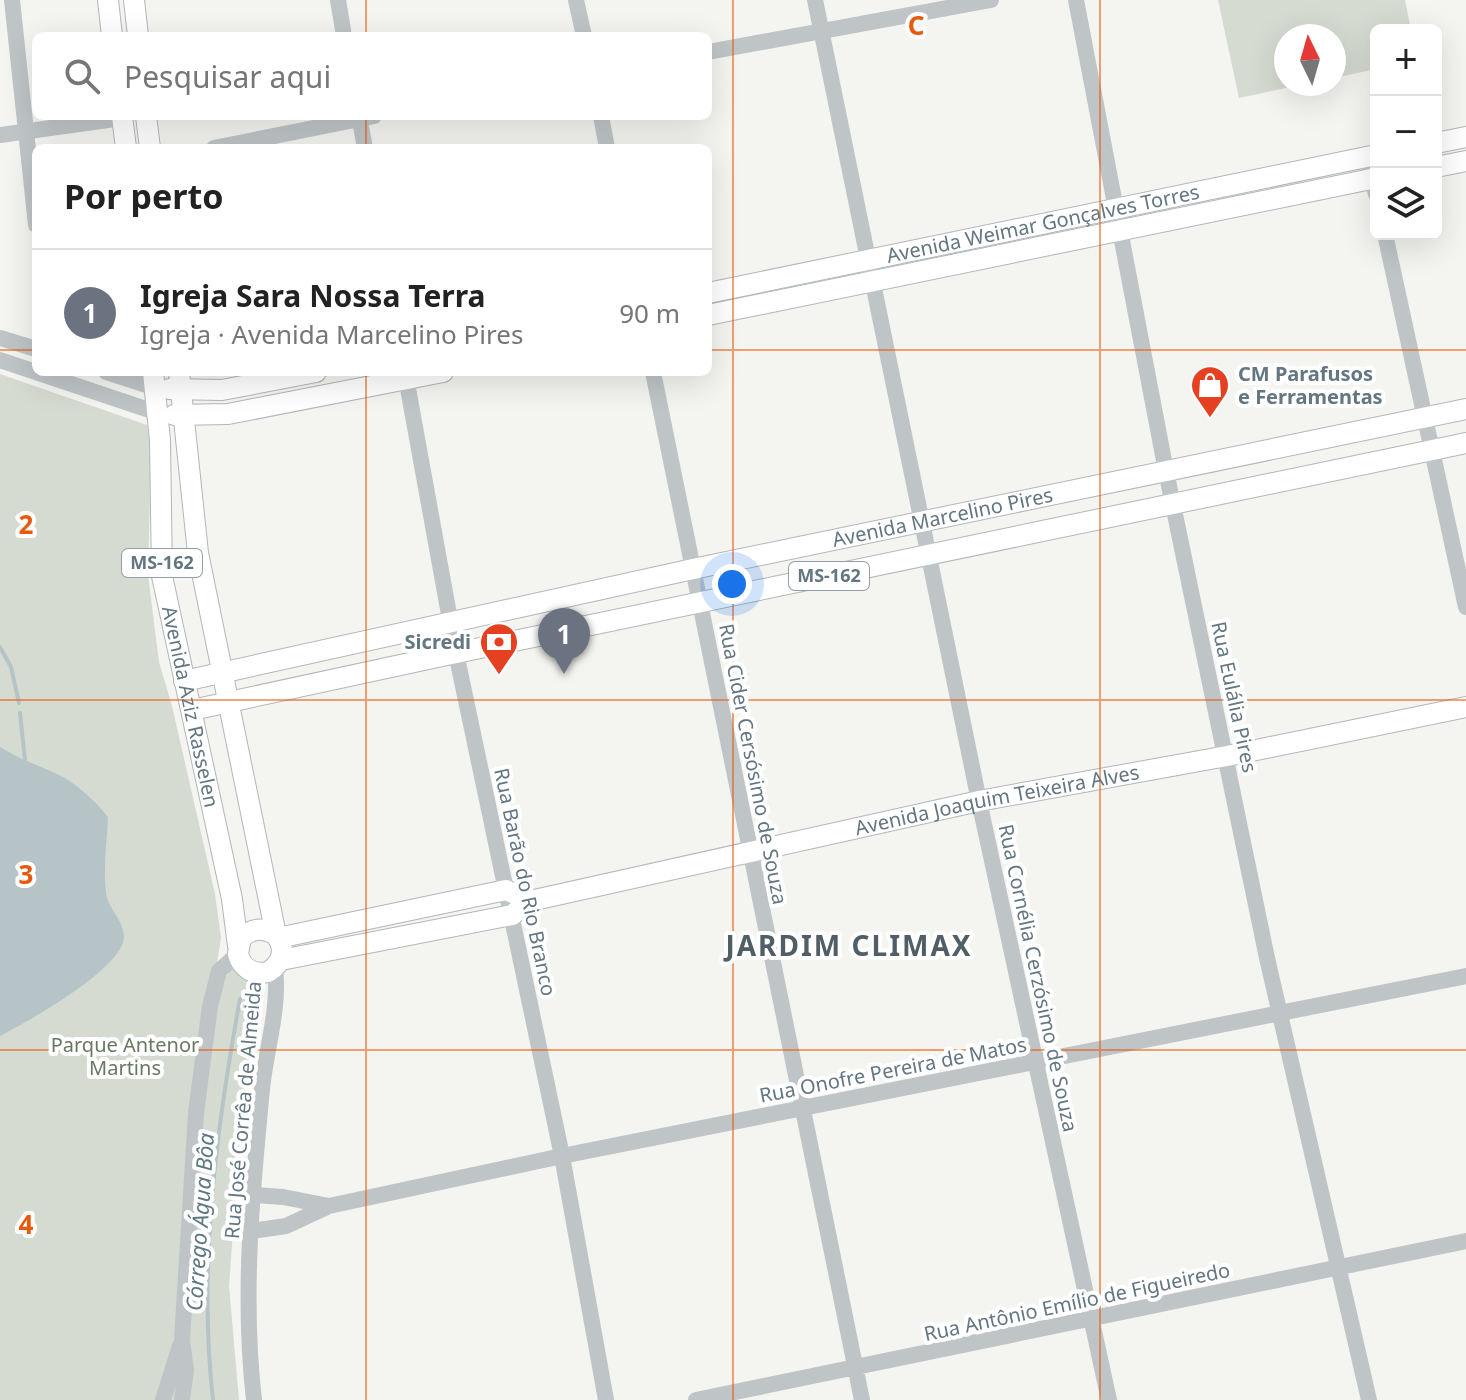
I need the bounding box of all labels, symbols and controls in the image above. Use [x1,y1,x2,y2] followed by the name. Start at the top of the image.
[908,7,924,43] text: C
[1274,24,1346,96] north arrow
[1370,24,1442,240] map controls
[1370,24,1442,96] button: +
[32,32,712,120] search box
[60,54,104,98] icon: search
[124,56,331,97] text: Pesquisar aqui
[1370,96,1442,168] button: −
[1370,168,1442,240] button: layers
[64,173,223,219] text: Por perto
[884,178,1202,269] street label: Avenida Weimar Gonçalves Torres
[140,275,485,316] text: Igreja Sara Nossa Terra
[83,295,97,331] text: 1
[619,295,680,331] text: 90 m
[140,316,523,352] text: Igreja · Avenida Marcelino Pires
[1238,360,1383,410] place label: CM Parafusos e Ferramentas
[1189,364,1231,419] shop icon: CM Parafusos e Ferramentas
[830,481,1055,553] street label: Avenida Marcelino Pires
[19,506,34,542] text: 2
[122,549,202,577] road number: MS-162
[789,562,869,590] road number: MS-162
[712,564,752,604] your location
[156,603,226,810] street label: Avenida Aziz Rasselen
[538,608,590,674] pin: 1
[1205,619,1264,775] street label: Rua Eulália Pires
[478,621,520,676] bank icon: Sicredi
[713,621,794,907] street label: Rua Cider Cersósimo de Souza
[405,628,471,655] place label: Sicredi
[852,758,1141,841] street label: Avenida Joaquim Teixeira Alves
[488,765,563,998] street label: Rua Barão do Rio Branco
[993,822,1084,1134] street label: Rua Cornélia Cerzósimo de Souza
[19,856,33,892] text: 3
[722,926,973,964] district label: JARDIM CLIMAX
[218,980,267,1240] street label: Rua José Corrêa de Almeida
[757,1030,1029,1109] street label: Rua Onofre Pereira de Matos
[51,1031,199,1081] park label: Parque Antenor Martins
[178,1131,220,1312] water label: Córrego Água Bôa
[19,1206,34,1242] text: 4
[921,1256,1232,1347] street label: Rua Antônio Emílio de Figueiredo

